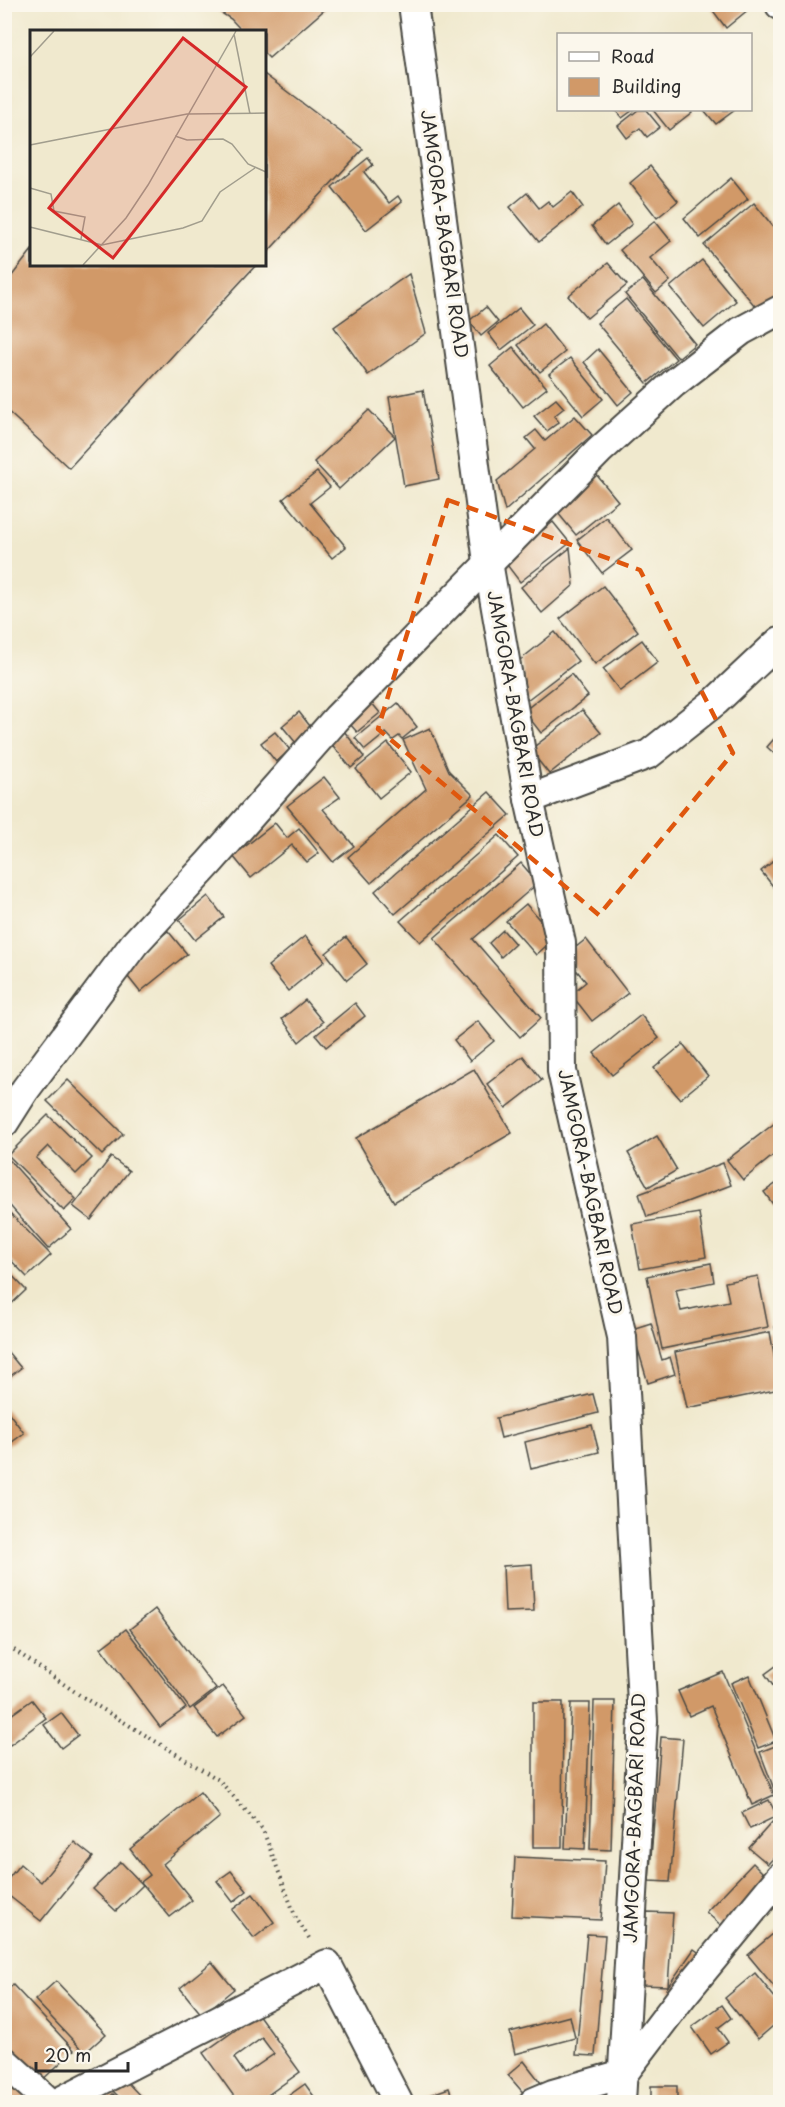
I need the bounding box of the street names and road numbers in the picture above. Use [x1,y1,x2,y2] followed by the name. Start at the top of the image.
[415,108,476,360] street label: JAMGORA-BAGBARI ROAD
[481,588,552,839] street label: JAMGORA-BAGBARI ROAD
[552,1066,631,1317] street label: JAMGORA-BAGBARI ROAD
[616,1692,651,1944] street label: JAMGORA-BAGBARI ROAD

